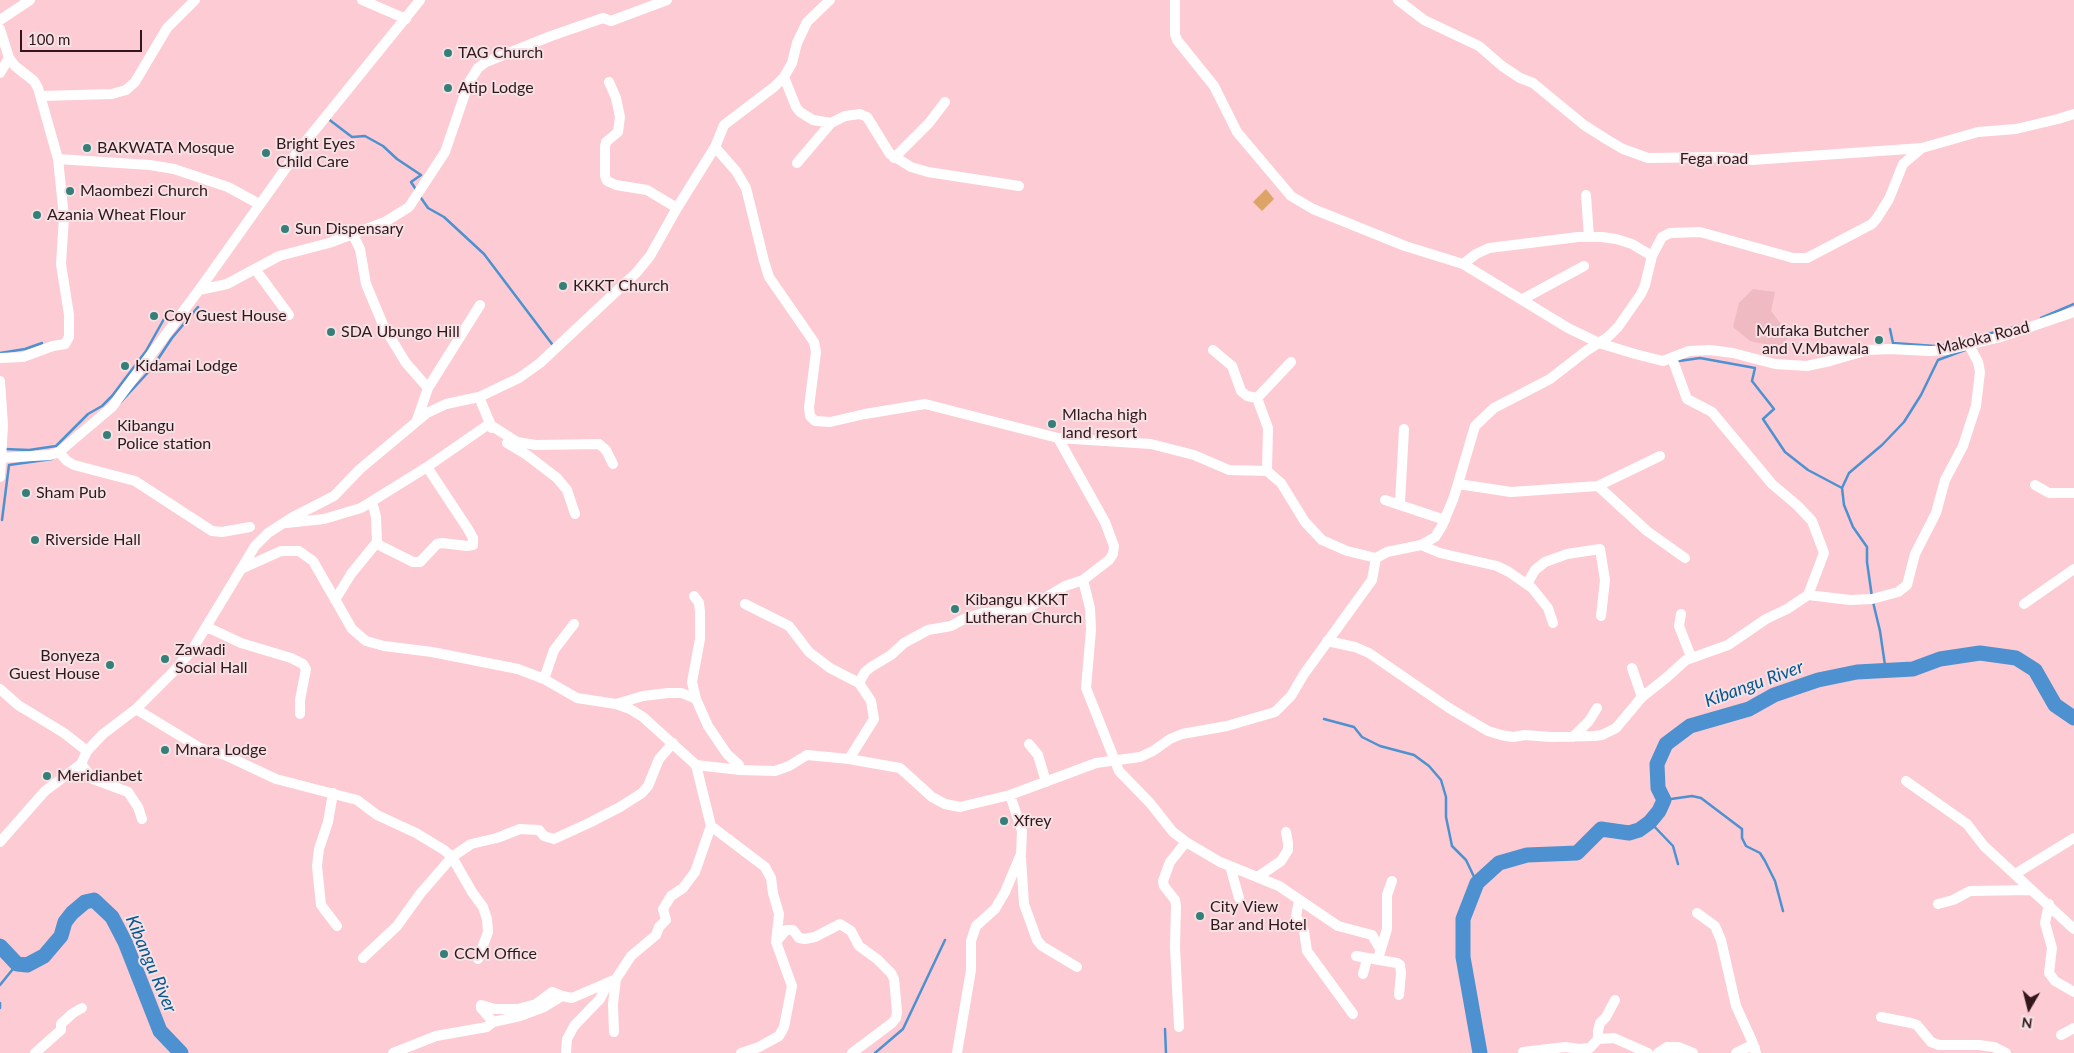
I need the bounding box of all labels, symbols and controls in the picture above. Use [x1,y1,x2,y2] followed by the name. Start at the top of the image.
[22,20,145,52] scale bar
[28,30,70,48] text: 100 m
[458,43,543,63] place label: TAG Church
[442,47,454,59] marker: TAG Church
[458,78,534,98] place label: Atip Lodge
[442,82,454,94] marker: Atip Lodge
[276,134,355,172] place label: Bright Eyes Child Care
[97,138,234,158] place label: BAKWATA Mosque
[81,142,93,154] marker: BAKWATA Mosque
[260,147,272,159] marker: Bright Eyes Child Care
[1680,149,1748,169] street label: Fega road
[80,181,208,201] place label: Maombezi Church
[64,185,76,197] marker: Maombezi Church
[47,205,186,225] place label: Azania Wheat Flour
[31,209,43,221] marker: Azania Wheat Flour
[295,219,404,239] place label: Sun Dispensary
[279,223,291,235] marker: Sun Dispensary
[573,276,669,296] place label: KKKT Church
[557,280,569,292] marker: KKKT Church
[164,306,287,326] place label: Coy Guest House
[148,310,160,322] marker: Coy Guest House
[1935,317,2031,359] street label: Makoka Road
[1756,321,1869,359] place label: Mufaka Butcher and V.Mbawala
[341,322,460,342] place label: SDA Ubungo Hill
[325,326,337,338] marker: SDA Ubungo Hill
[1873,334,1885,346] marker: Mufaka Butcher and V.Mbawala
[135,356,238,376] place label: Kidamai Lodge
[119,360,131,372] marker: Kidamai Lodge
[1062,405,1147,443] place label: Mlacha high land resort
[117,416,211,454] place label: Kibangu Police station
[1046,418,1058,430] marker: Mlacha high land resort
[101,429,113,441] marker: Kibangu Police station
[36,483,106,503] place label: Sham Pub
[20,487,32,499] marker: Sham Pub
[45,530,141,550] place label: Riverside Hall
[29,534,41,546] marker: Riverside Hall
[965,590,1082,628] place label: Kibangu KKKT Lutheran Church
[949,603,961,615] marker: Kibangu KKKT Lutheran Church
[175,640,247,678] place label: Zawadi Social Hall
[9,646,100,684] place label: Bonyeza Guest House
[159,653,171,665] marker: Zawadi Social Hall
[1702,656,1806,712] water label: Kibangu River
[104,659,116,671] marker: Bonyeza Guest House
[175,740,267,760] place label: Mnara Lodge
[159,744,171,756] marker: Mnara Lodge
[57,766,142,786] place label: Meridianbet
[41,770,53,782] marker: Meridianbet
[1014,811,1051,831] place label: Xfrey
[998,815,1010,827] marker: Xfrey
[1210,897,1307,935] place label: City View Bar and Hotel
[1194,910,1206,922] marker: City View Bar and Hotel
[121,912,181,1016] water label: Kibangu River
[454,944,537,964] place label: CCM Office
[438,948,450,960] marker: CCM Office
[2004,983,2054,1033] north arrow
[2020,1014,2033,1033] text: N

